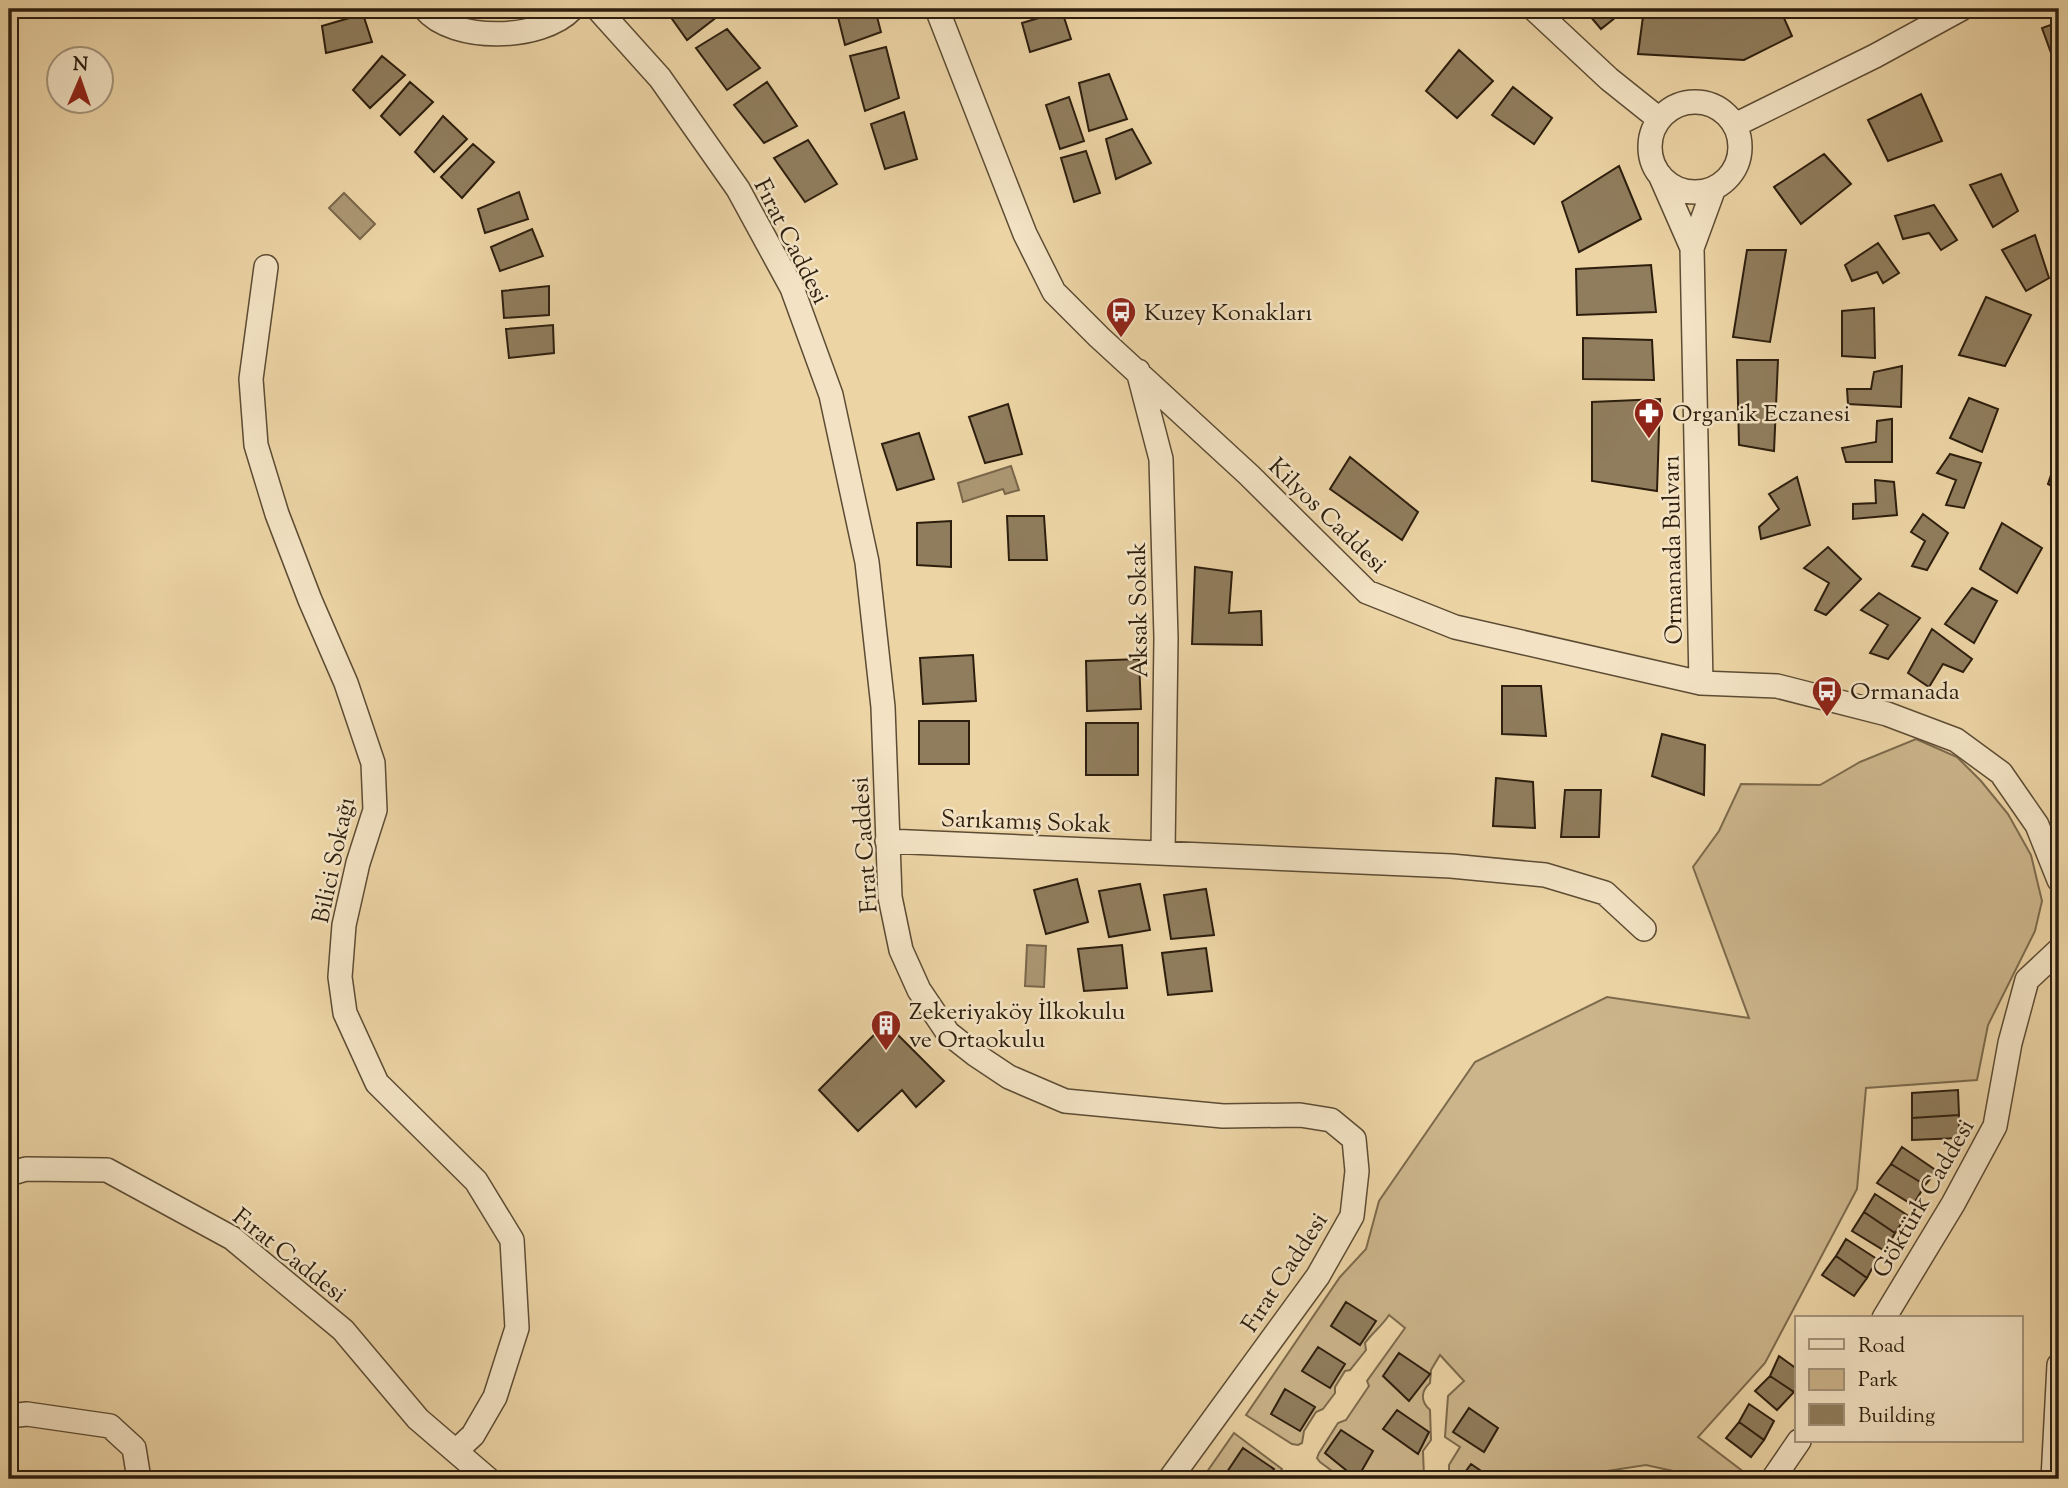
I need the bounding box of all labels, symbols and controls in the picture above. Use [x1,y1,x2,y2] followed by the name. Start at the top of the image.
[46,46,116,116] north arrow
[72,52,89,79] text: N
[744,173,836,311] street label: Fırat Caddesi
[1104,295,1138,339] bus stop icon: Kuzey Konakları
[1144,297,1313,331] place label: Kuzey Konakları
[1632,396,1666,440] pharmacy icon: Organik Eczanesi
[1672,398,1850,432] place label: Organik Eczanesi
[1260,451,1394,582] street label: Kilyos Caddesi
[1655,455,1693,645] street label: Ormanada Bulvarı
[1122,542,1158,678] street label: Aksak Sokak
[1810,674,1844,718] bus stop icon: Ormanada
[1850,676,1960,710] place label: Ormanada
[844,775,888,914] street label: Fırat Caddesi
[305,794,365,926] street label: Bilici Sokağı
[940,803,1112,843] street label: Sarıkamış Sokak
[909,996,1126,1058] place label: Zekeriyaköy İlkokulu ve Ortaokulu
[869,1008,903,1052] building icon: Zekeriyaköy İlkokulu ve Ortaokulu
[1865,1113,1984,1285] street label: Göktürk Caddesi
[224,1201,353,1312] street label: Fırat Caddesi
[1234,1206,1337,1340] street label: Fırat Caddesi
[1795,1316,2022,1442] legend
[1858,1332,1905,1362] text: Road
[1858,1366,1899,1396] text: Park
[1858,1402,1935,1432] text: Building

